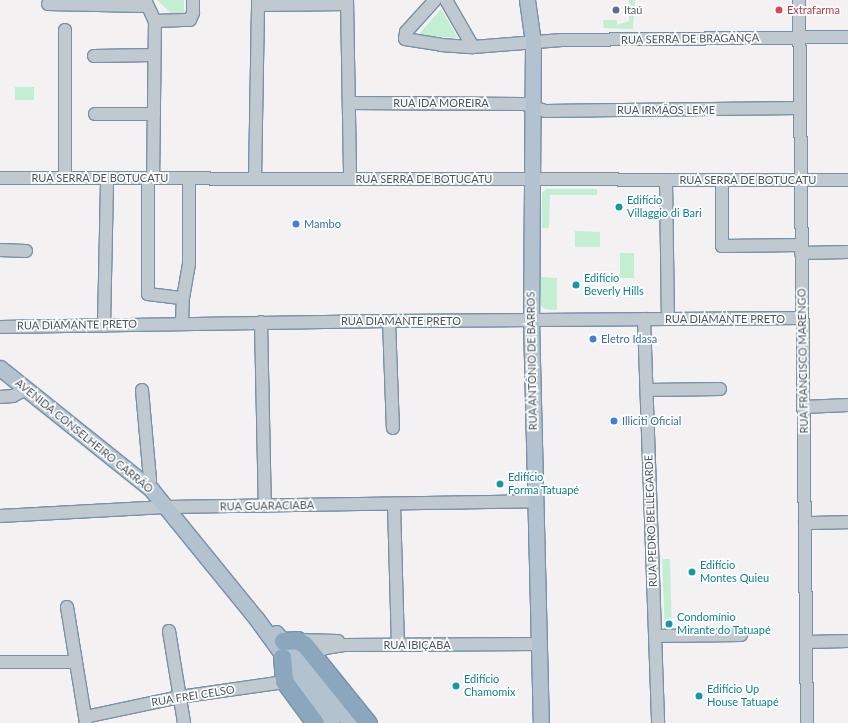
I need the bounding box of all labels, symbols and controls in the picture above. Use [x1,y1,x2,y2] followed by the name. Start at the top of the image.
[624,3,642,17] place label: Itaú
[787,3,840,17] place label: Extrafarma
[611,5,621,15] marker: Itaú
[774,5,784,15] marker: Extrafarma
[621,31,759,47] street label: RUA SERRA DE BRAGANÇA
[393,96,489,110] street label: RUA IDA MOREIRA
[617,103,715,117] street label: RUA IRMÃOS LEME
[31,171,169,185] street label: RUA SERRA DE BOTUCATU
[355,172,493,186] street label: RUA SERRA DE BOTUCATU
[679,173,817,187] street label: RUA SERRA DE BOTUCATU
[627,194,702,220] place label: Edifício Villaggio di Bari
[614,202,624,212] marker: Edifício Villaggio di Bari
[304,217,341,231] place label: Mambo
[291,219,301,229] marker: Mambo
[584,272,644,298] place label: Edifício Beverly Hills
[571,280,581,290] marker: Edifício Beverly Hills
[795,288,811,434] street label: RUA FRANCISCO MARENGO
[524,291,540,431] street label: RUA ANTÔNIO DE BARROS
[665,312,785,326] street label: RUA DIAMANTE PRETO
[341,314,461,328] street label: RUA DIAMANTE PRETO
[17,317,137,333] street label: RUA DIAMANTE PRETO
[601,332,657,346] place label: Eletro Idasa
[588,334,598,344] marker: Eletro Idasa
[12,376,156,496] street label: AVENIDA CONSELHEIRO CARRÃO
[622,414,681,428] place label: Illiciti Oficial
[609,416,619,426] marker: Illiciti Oficial
[642,454,660,588] street label: RUA PEDRO BELLEGARDE
[508,471,579,497] place label: Edifício Forma Tatuapé
[495,479,505,489] marker: Edifício Forma Tatuapé
[219,499,315,513] street label: RUA GUARACIABA
[700,559,769,585] place label: Edifício Montes Quieu
[687,567,697,577] marker: Edifício Montes Quieu
[677,611,771,637] place label: Condomínio Mirante do Tatuapé
[664,619,674,629] marker: Condomínio Mirante do Tatuapé
[383,638,451,652] street label: RUA IBIÇABA
[464,673,515,699] place label: Edifício Chamomix
[451,681,461,691] marker: Edifício Chamomix
[150,683,236,709] street label: RUA FREI CELSO
[707,683,779,709] place label: Edifício Up House Tatuapé
[694,691,704,701] marker: Edifício Up House Tatuapé

